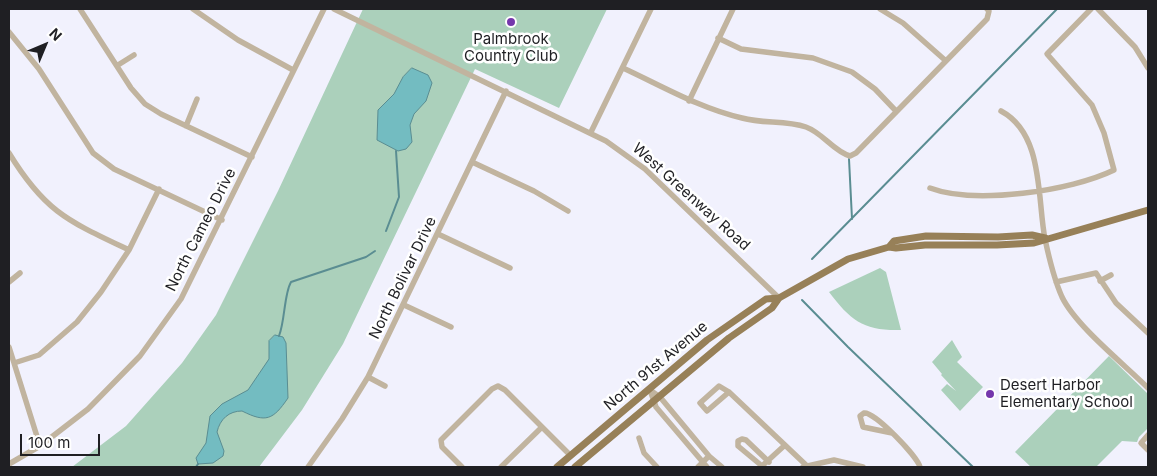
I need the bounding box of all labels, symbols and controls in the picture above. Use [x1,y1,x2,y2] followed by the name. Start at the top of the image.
[505,16,517,28] marker: Palmbrook Country Club
[20,20,70,70] north arrow
[46,24,66,44] text: N
[464,30,558,65] place label: Palmbrook Country Club
[628,139,754,255] street label: West Greenway Road
[162,165,240,295] street label: North Cameo Drive
[366,214,440,342] street label: North Bolivar Drive
[601,318,711,414] street label: North 91st Avenue
[1000,376,1133,411] place label: Desert Harbor Elementary School
[984,388,996,400] marker: Desert Harbor Elementary School
[22,424,102,456] scale bar
[28,433,70,452] text: 100 m

